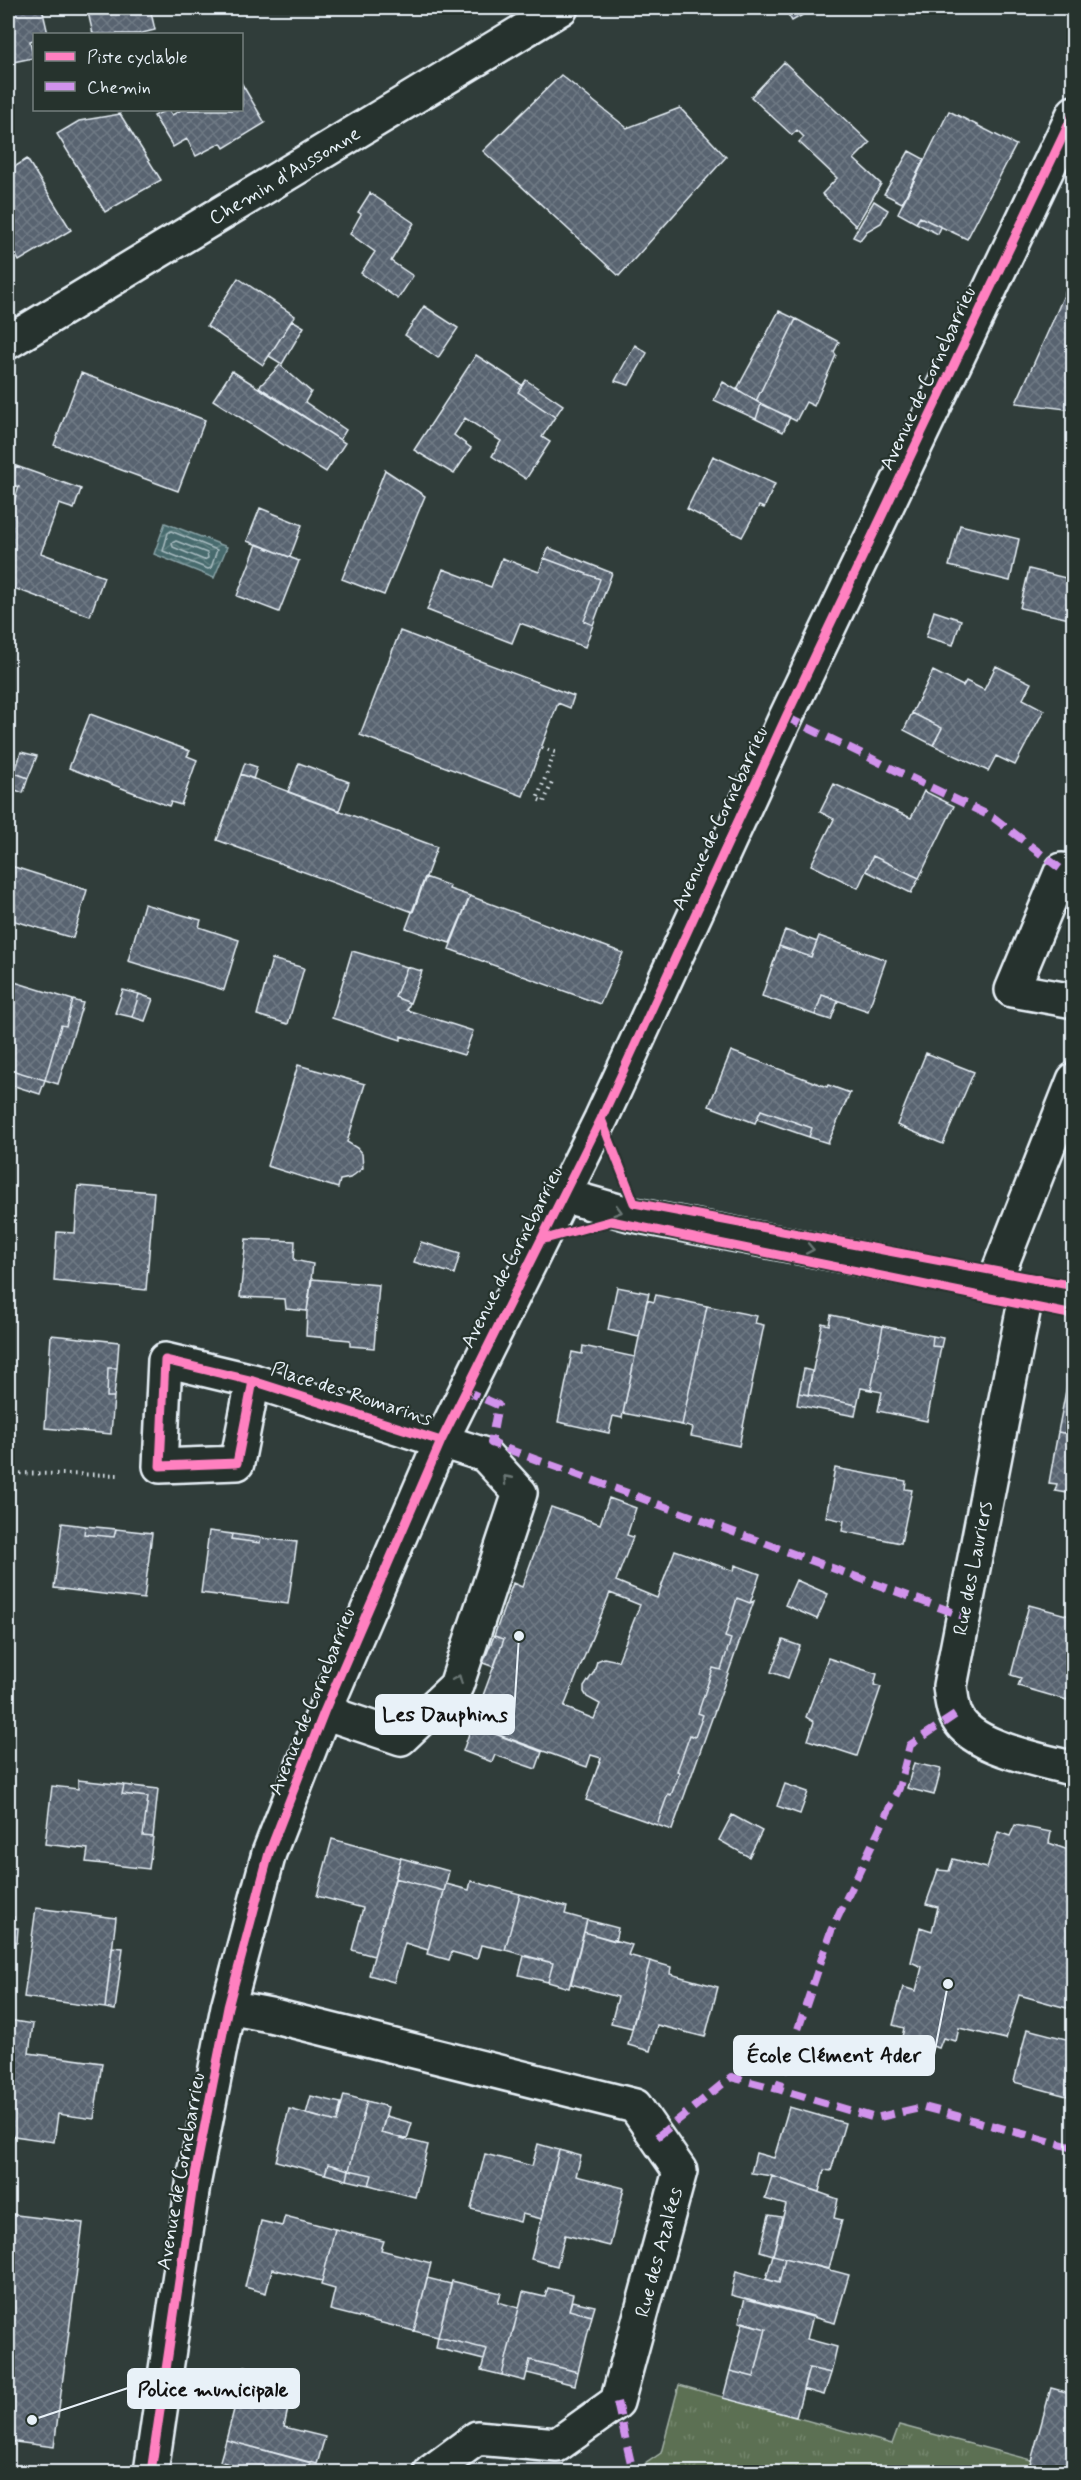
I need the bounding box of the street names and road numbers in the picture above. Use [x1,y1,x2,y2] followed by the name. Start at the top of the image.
[204,120,366,232] street label: Chemin d'Aussonne
[874,282,983,475] street label: Avenue de Cornebarrieu
[666,722,775,915] street label: Avenue de Cornebarrieu
[455,1162,570,1353] street label: Avenue de Cornebarrieu
[268,1356,436,1433] street label: Place des Romarins
[947,1499,1000,1638] street label: Rue des Lauriers
[262,1604,362,1799] street label: Avenue de Cornebarrieu
[151,2070,212,2272] street label: Avenue de Cornebarrieu
[629,2184,690,2320] street label: Rue des Azalées

